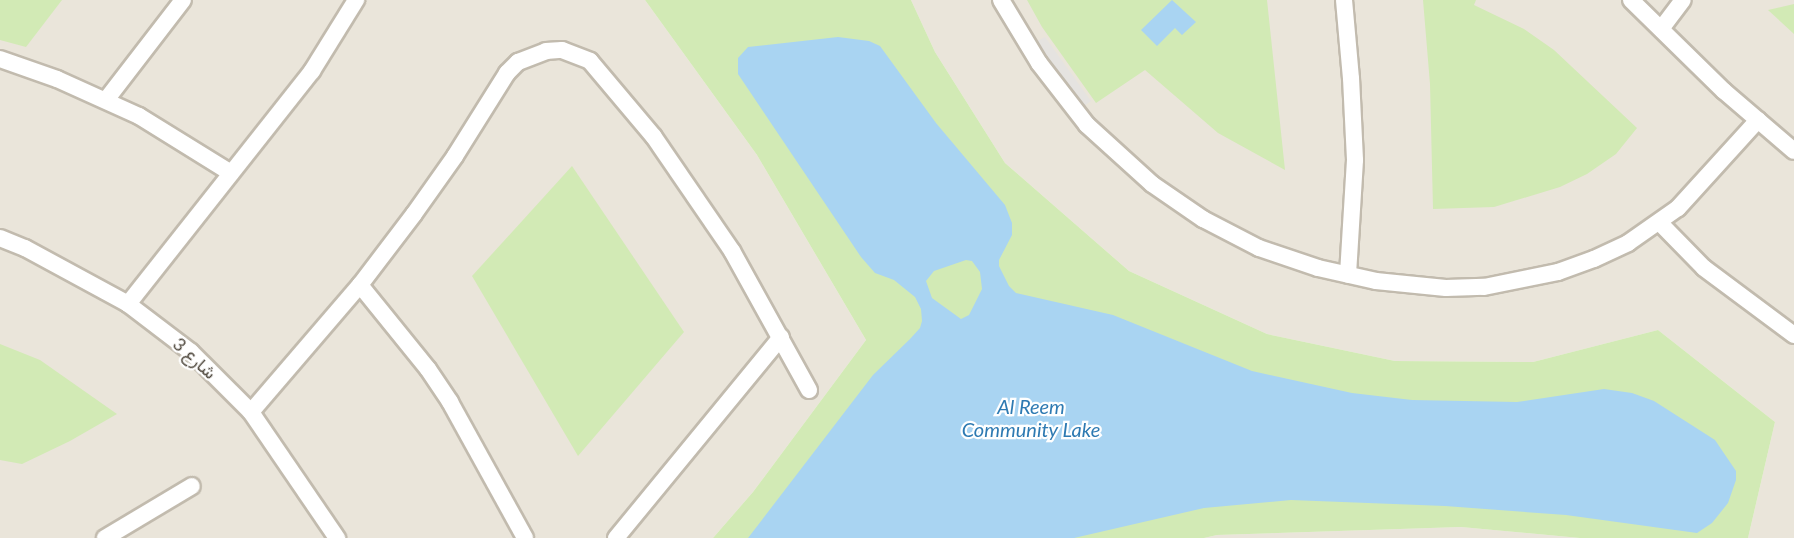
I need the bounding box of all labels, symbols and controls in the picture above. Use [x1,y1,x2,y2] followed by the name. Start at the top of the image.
[169,333,221,383] street label: شارع 3
[961,395,1101,442] water label: Al Reem Community Lake

